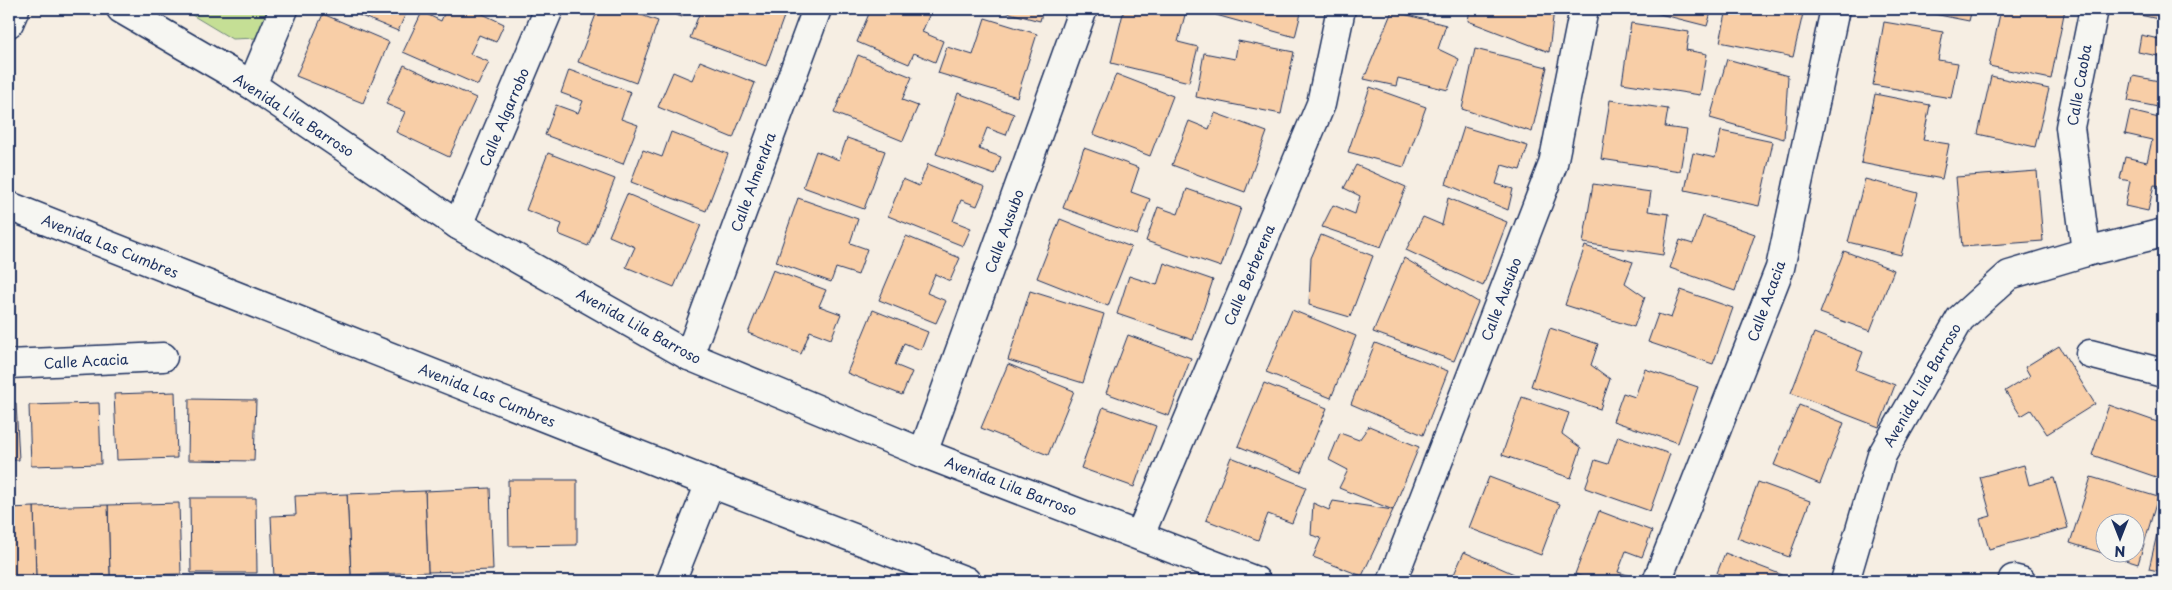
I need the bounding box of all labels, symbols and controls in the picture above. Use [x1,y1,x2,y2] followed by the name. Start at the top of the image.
[2062,42,2097,127] street label: Calle Caoba
[474,64,534,170] street label: Calle Algarrobo
[230,68,358,162] street label: Avenida Lila Barroso
[725,129,781,235] street label: Calle Almendra
[979,186,1029,276] street label: Calle Ausubo
[39,209,181,283] street label: Avenida Las Cumbres
[1218,221,1280,329] street label: Calle Berberena
[1475,254,1527,344] street label: Calle Ausubo
[1742,257,1791,344] street label: Calle Acacia
[573,283,705,369] street label: Avenida Lila Barroso
[1878,319,1966,451] street label: Avenida Lila Barroso
[43,348,129,374] street label: Calle Acacia
[416,358,558,432] street label: Avenida Las Cumbres
[942,451,1080,521] street label: Avenida Lila Barroso
[2094,512,2144,562] north arrow
[2114,541,2126,562] text: N

